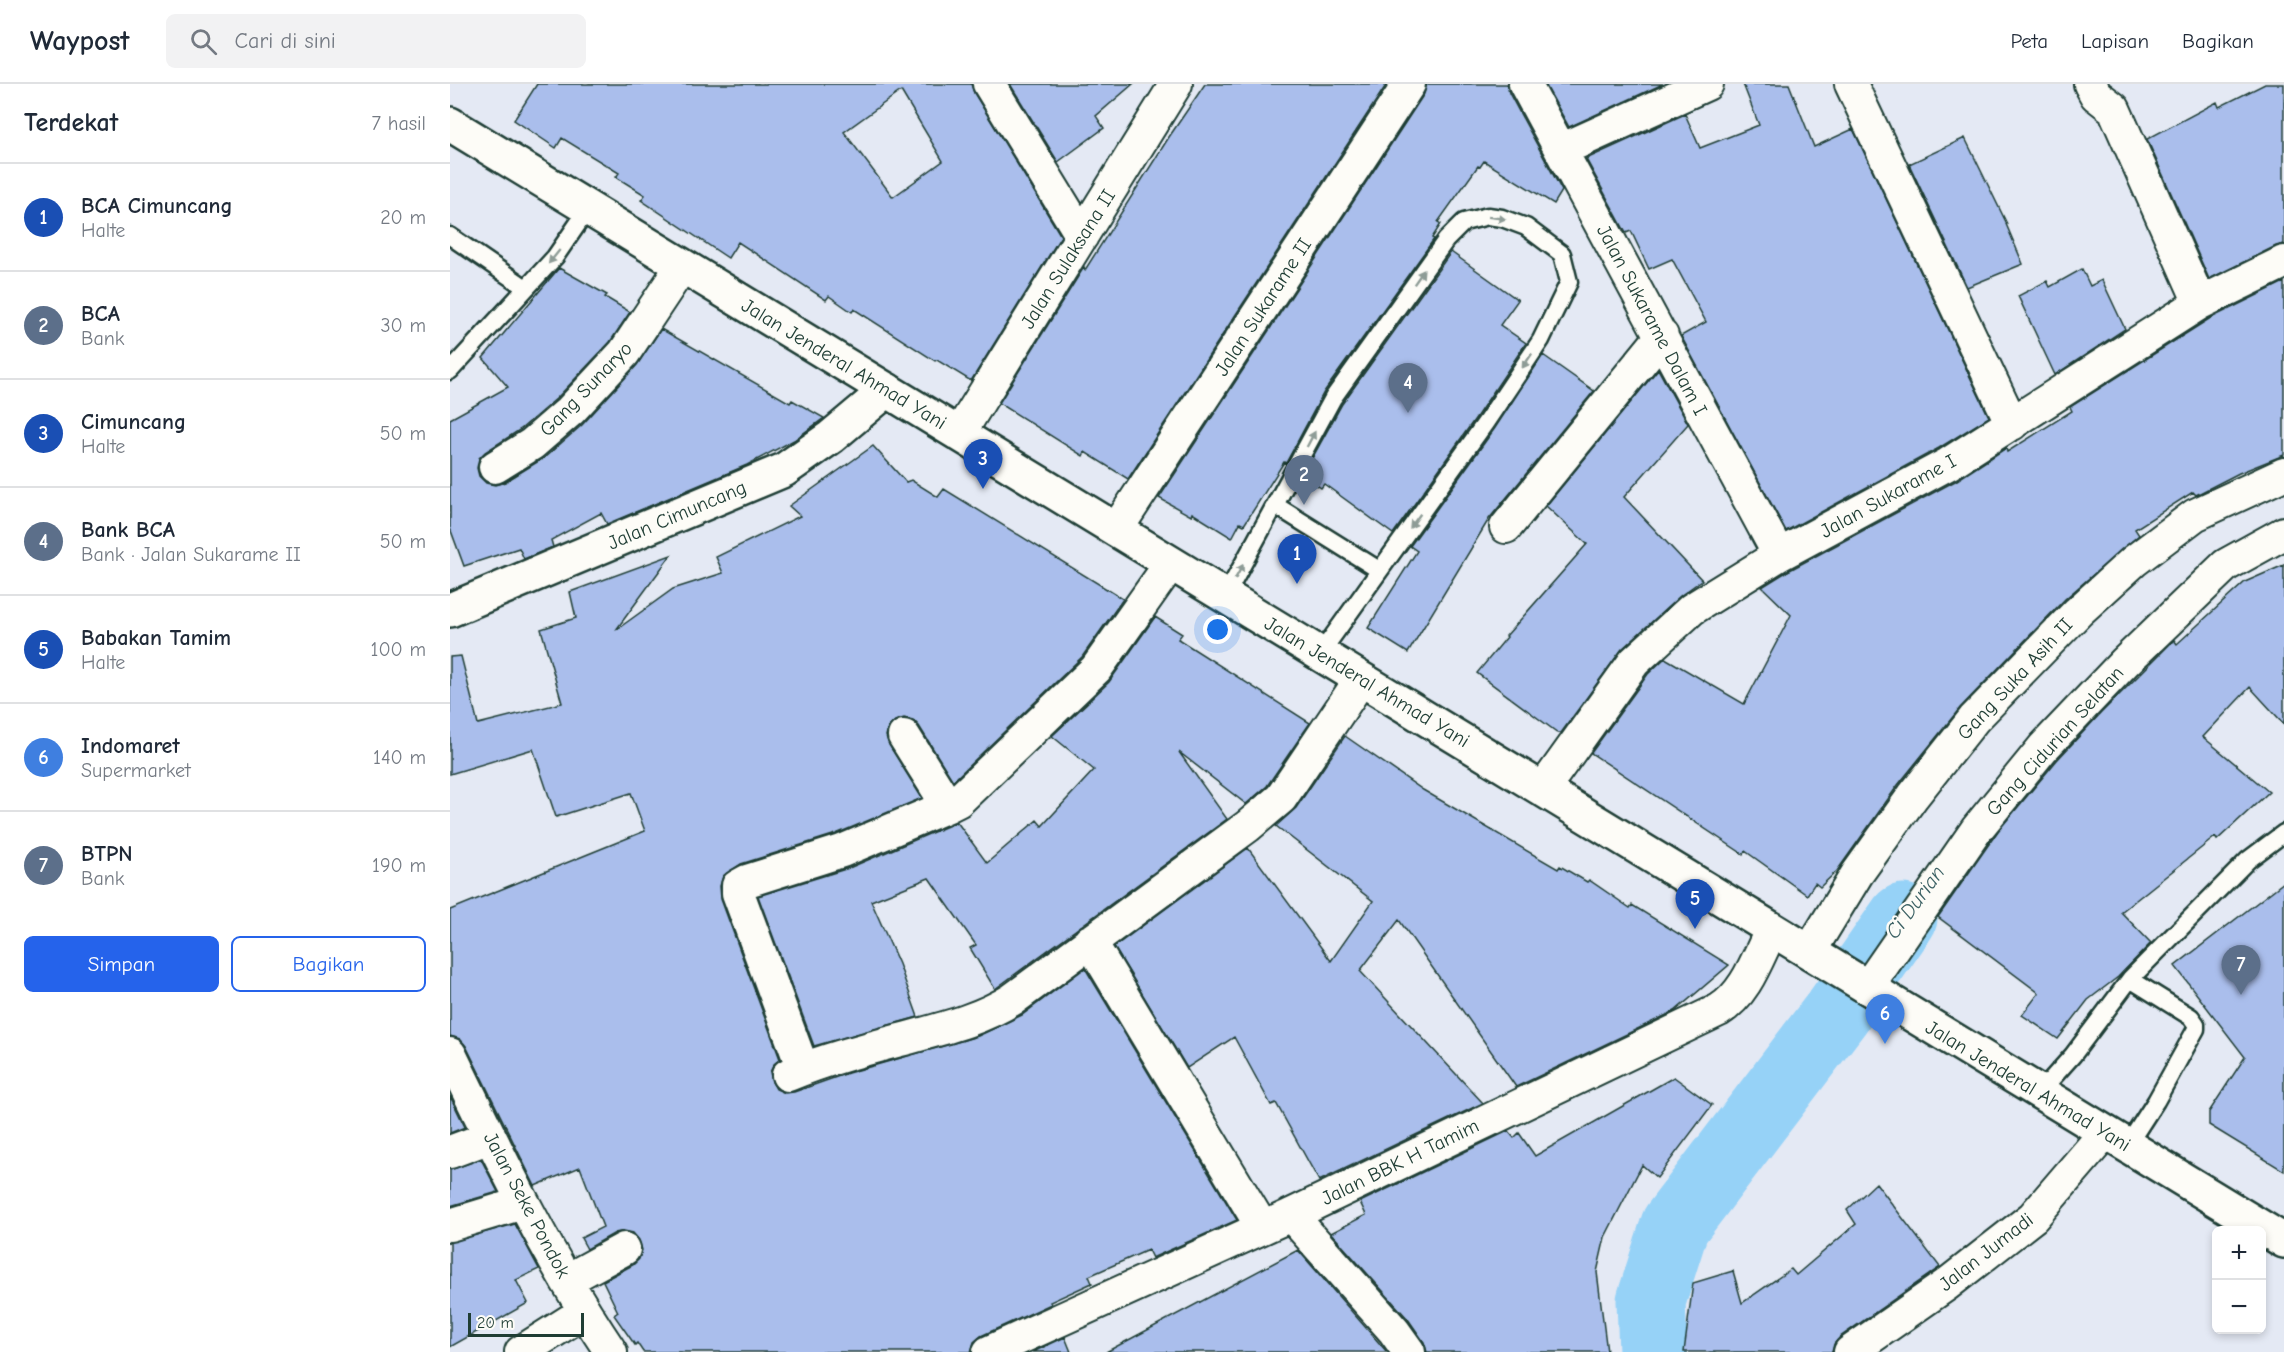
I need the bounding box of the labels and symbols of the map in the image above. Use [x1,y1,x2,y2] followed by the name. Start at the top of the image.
[1016,185,1120,333] street label: Jalan Sulaksana II
[1487,213,1506,223] one-way arrow
[1592,221,1712,419] street label: Jalan Sukarame Dalam I
[1210,234,1316,380] street label: Jalan Sukarame II
[547,249,560,265] one-way arrow
[1413,270,1425,286] one-way arrow
[737,294,951,434] street label: Jalan Jenderal Ahmad Yani
[535,337,637,441] street label: Gang Sunaryo
[1521,353,1532,370] one-way arrow
[1388,364,1428,413] pin: 4
[1306,430,1316,447] one-way arrow
[964,440,1002,489] pin: 3
[1816,449,1960,543] street label: Jalan Sukarame I
[1284,456,1324,505] pin: 2
[604,475,750,555] street label: Jalan Cimuncang
[1409,514,1421,529] one-way arrow
[1278,534,1316,584] pin: 1
[1234,563,1244,580] one-way arrow
[1260,612,1474,752] street label: Jalan Jenderal Ahmad Yani
[1953,613,2077,745] street label: Gang Suka Asih II
[1203,615,1232,644] your location
[1982,661,2128,821] street label: Gang Cidurian Selatan
[1880,861,1950,943] water label: Ci Durian
[1676,880,1714,929] pin: 5
[2222,946,2260,995] pin: 7
[1866,994,1904,1044] pin: 6
[1921,1016,2135,1156] street label: Jalan Jenderal Ahmad Yani
[1318,1114,1482,1210] street label: Jalan BBK H Tamim
[479,1128,575,1282] street label: Jalan Seke Pondok
[1934,1208,2038,1296] street label: Jalan Jumadi
[468,1310,584,1338] scale bar

